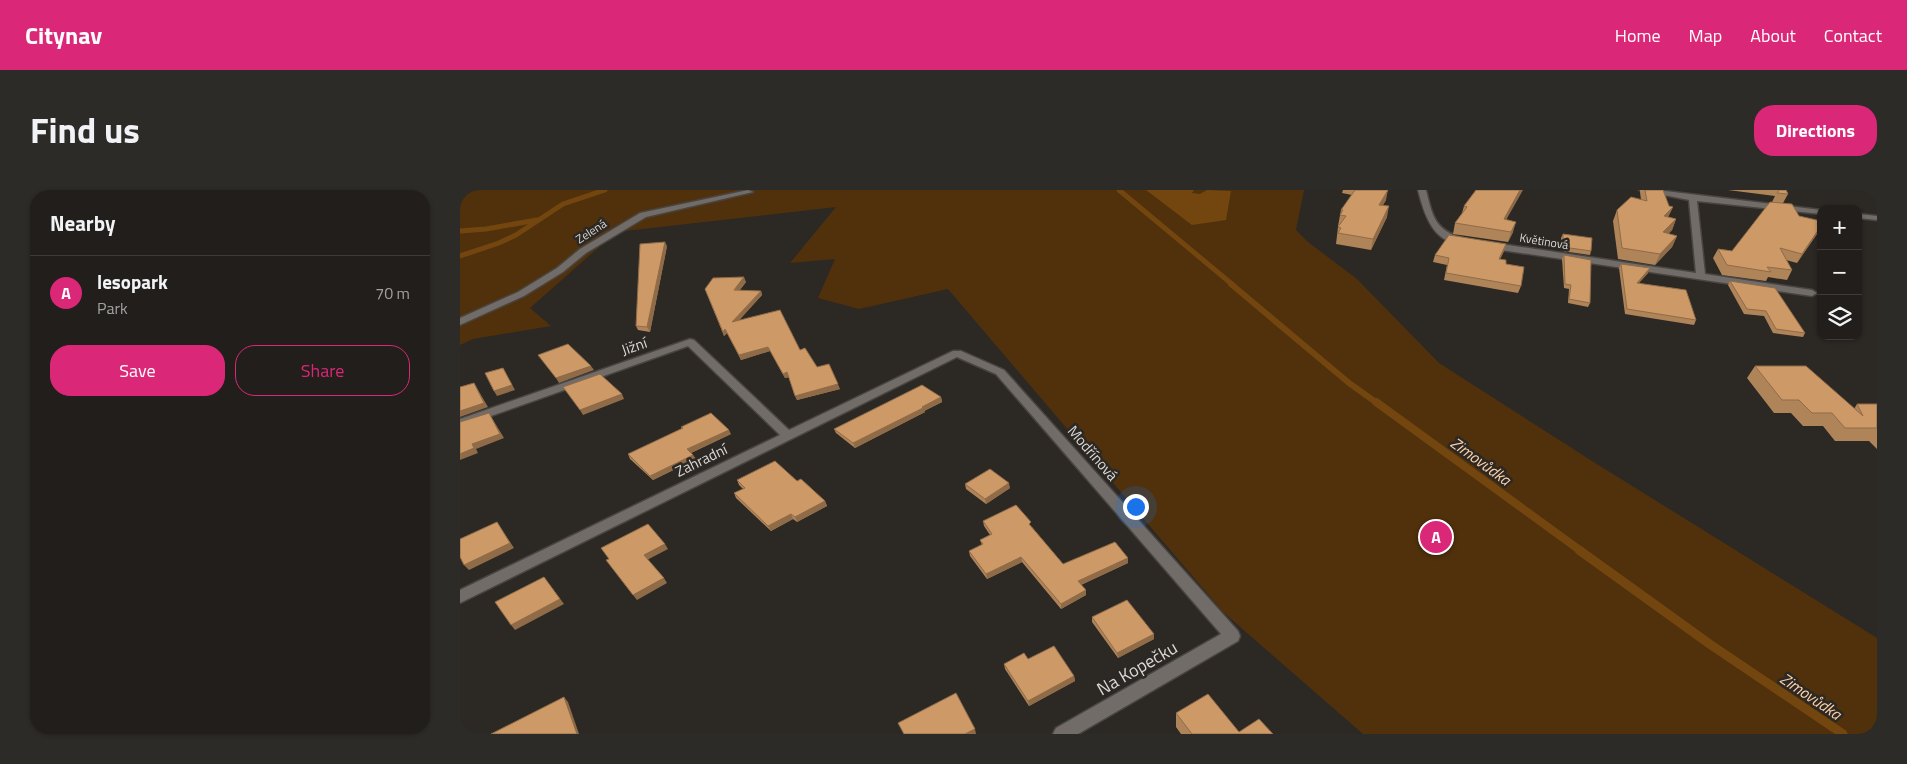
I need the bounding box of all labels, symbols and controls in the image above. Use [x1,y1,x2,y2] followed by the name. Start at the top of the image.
[25,17,102,53] text: Citynav
[1615,22,1661,49] text: Home
[1689,22,1722,49] text: Map
[1750,22,1796,49] text: About
[1824,22,1882,49] text: Contact
[30,103,140,157] text: Find us
[1754,105,1877,156] button: Directions
[1817,205,1862,340] map controls
[1817,205,1862,250] button: +
[50,207,115,239] text: Nearby
[572,214,610,248] street label: Zelená
[1518,228,1570,254] street label: Květinová
[1817,250,1862,295] button: −
[97,267,168,296] text: lesopark
[61,281,71,305] text: A
[375,281,410,305] text: 70 m
[1817,295,1862,340] button: layers
[97,296,128,320] text: Park
[618,330,652,361] street label: Jižní
[50,345,225,396] button: Save
[235,345,410,396] button: Share
[1062,420,1124,486] street label: Modřínová
[1446,431,1517,492] water label: Zimovůdka
[671,437,733,483] street label: Zahradní
[1123,494,1149,520] your location
[1420,518,1452,556] pin: A
[1092,634,1182,702] street label: Na Kopečku
[1775,667,1847,726] water label: Zimovůdka

